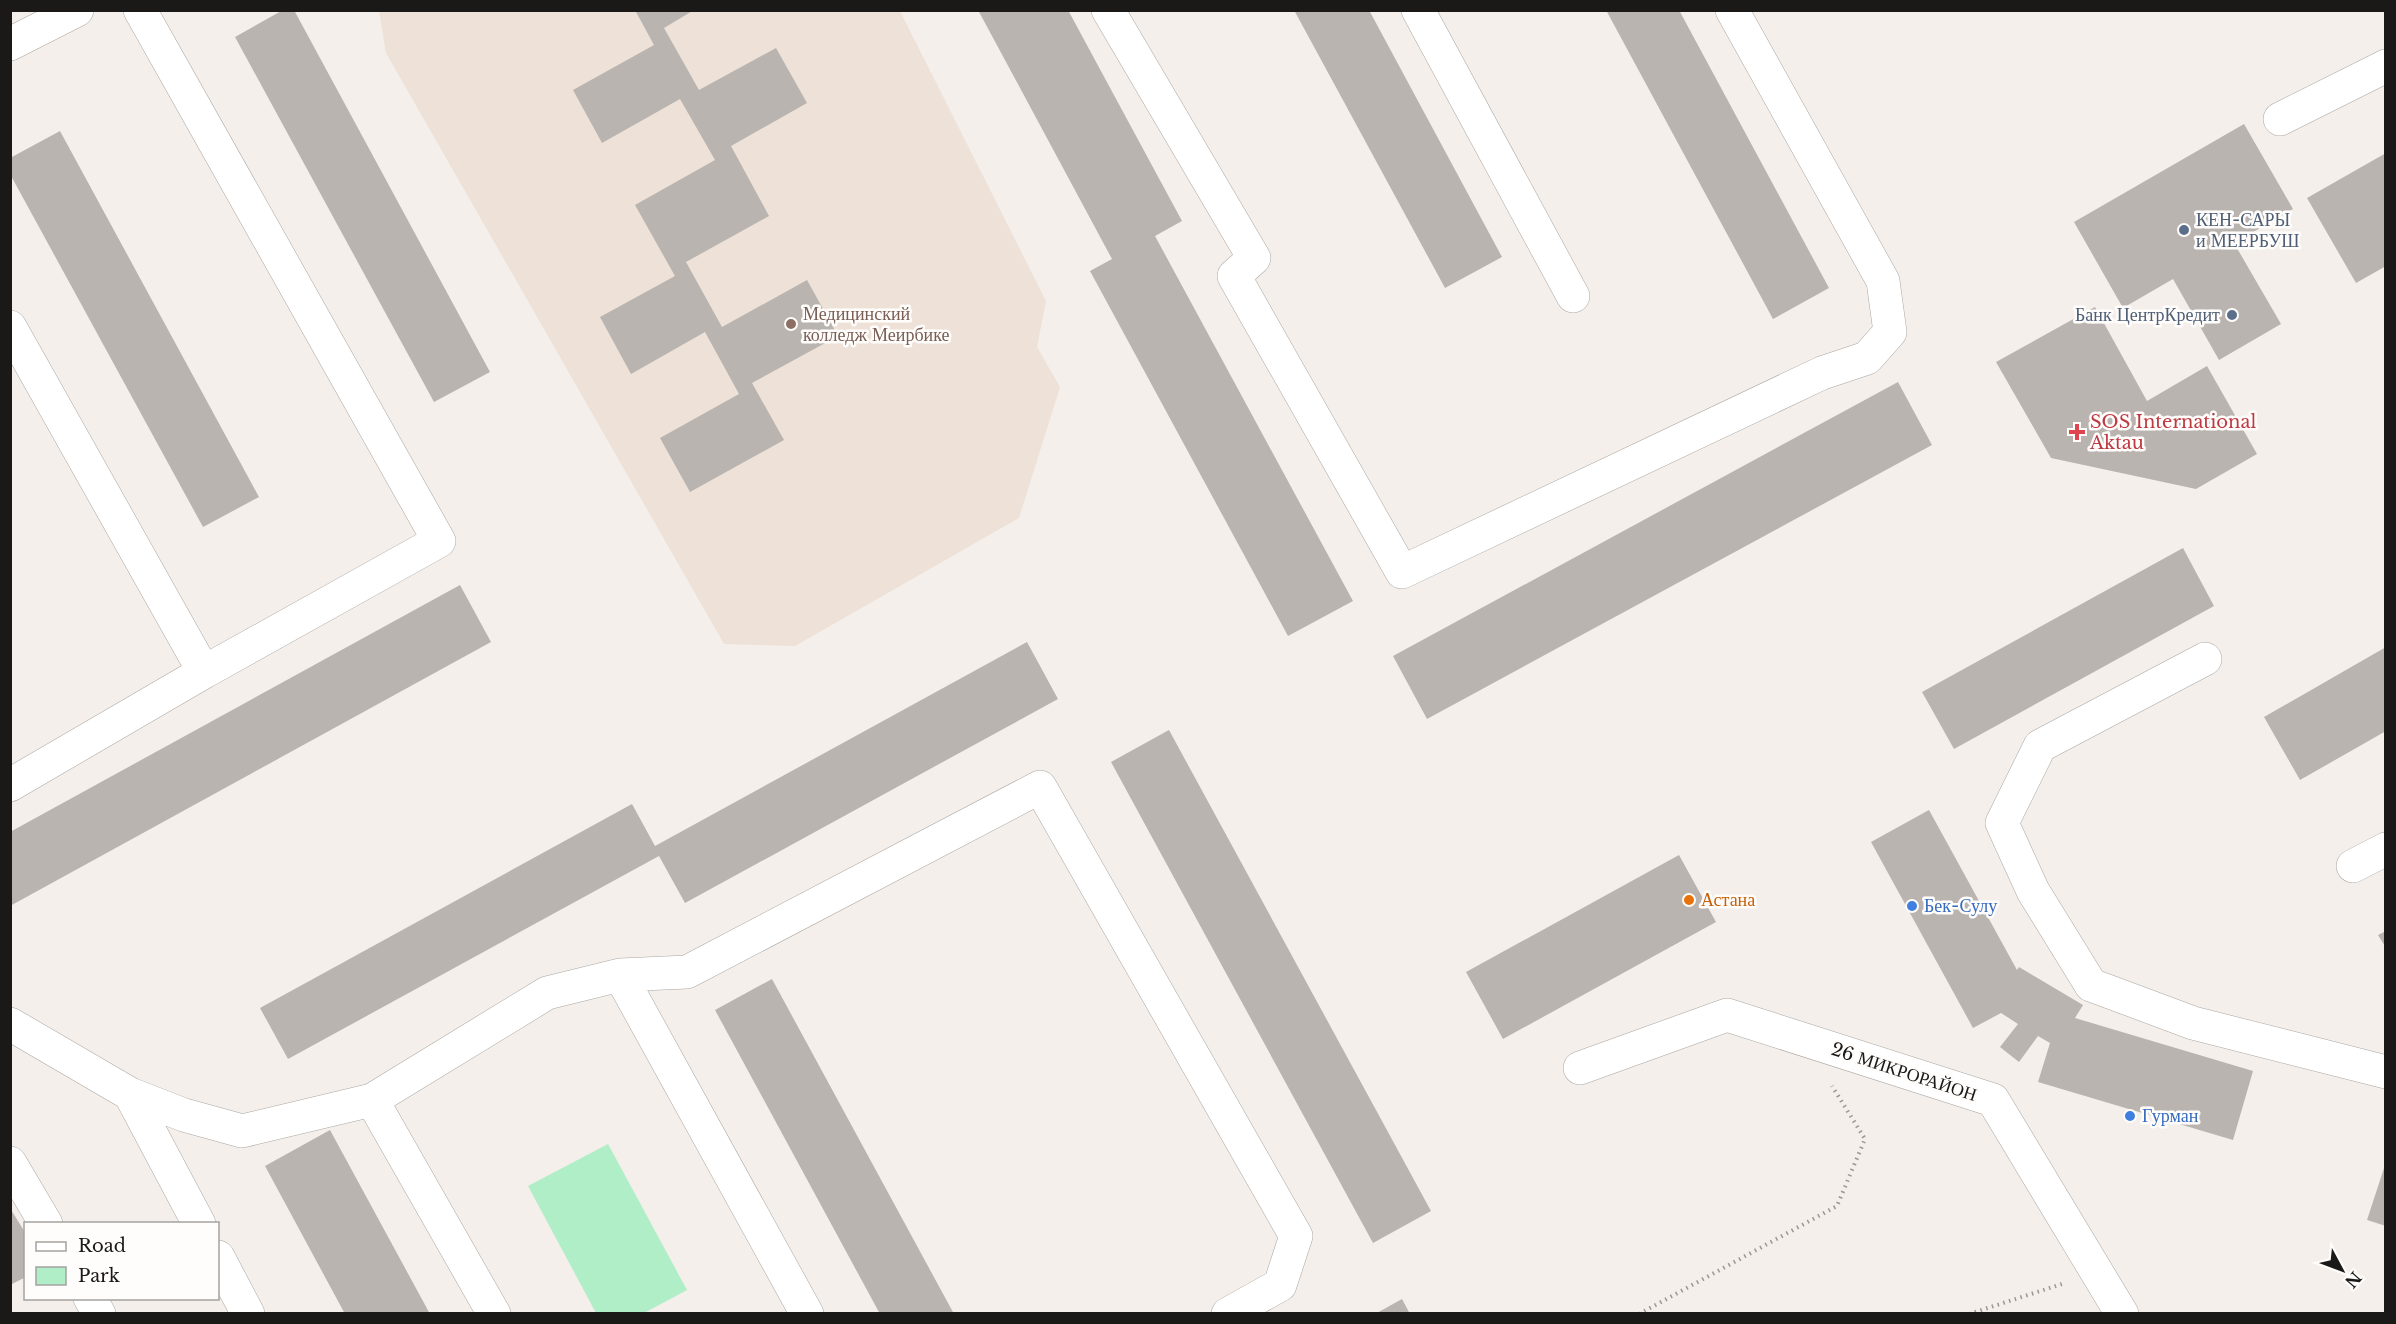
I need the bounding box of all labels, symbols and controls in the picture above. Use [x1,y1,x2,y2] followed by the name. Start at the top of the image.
[2196,209,2299,252] place label: КЕН-САРЫ и МЕЕРБУШ
[2177,223,2191,237] marker: КЕН-САРЫ и МЕЕРБУШ
[803,303,950,346] place label: Медицинский колледж Меирбике
[2075,304,2220,326] place label: Банк ЦентрКредит
[2225,308,2239,322] marker: Банк ЦентрКредит
[784,317,798,331] marker: Медицинский колледж Меирбике
[2089,411,2256,454] place label: SOS International Aktau
[2068,423,2086,441] marker: SOS International Aktau
[1701,889,1755,911] place label: Астана
[1682,893,1696,907] marker: Астана
[1924,895,1997,917] place label: Бек-Сулу
[1905,899,1919,913] marker: Бек-Сулу
[1828,1038,1980,1106] street label: 26 МИКРОРАЙОН
[2142,1105,2199,1127] place label: Гурман
[2123,1109,2137,1123] marker: Гурман
[24,1222,219,1300] legend
[78,1235,126,1257] text: Road
[2312,1240,2372,1300] north arrow
[78,1265,120,1287] text: Park
[2341,1268,2366,1292] text: N

